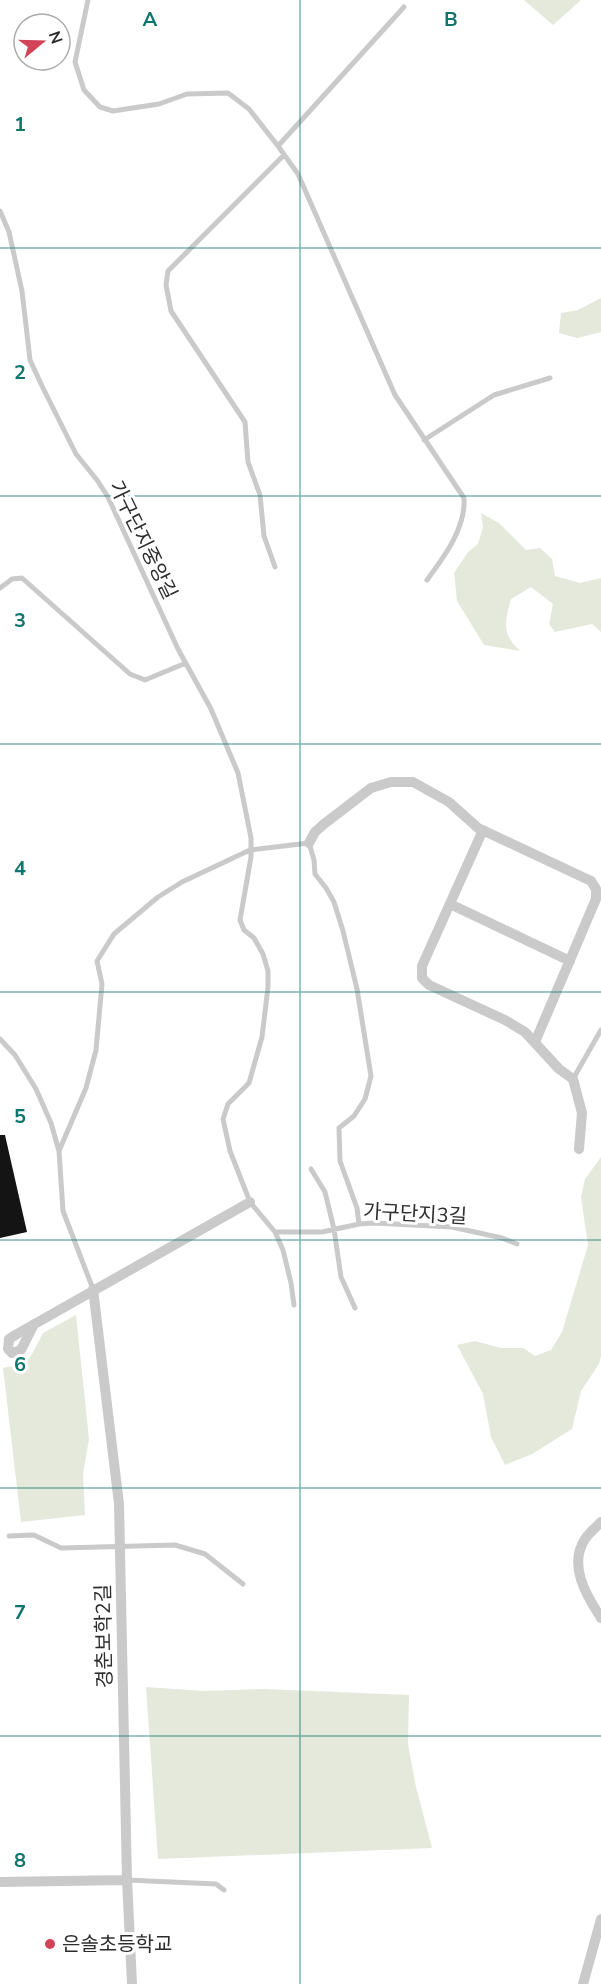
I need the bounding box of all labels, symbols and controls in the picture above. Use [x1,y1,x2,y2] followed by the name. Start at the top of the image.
[143,6,158,33] text: A
[444,6,458,33] text: B
[12,12,72,72] north arrow
[43,28,68,47] text: N
[14,111,26,138] text: 1
[14,359,26,386] text: 2
[103,476,183,604] street label: 가구단지중앙길
[14,607,26,634] text: 3
[14,855,26,882] text: 4
[14,1103,26,1130] text: 5
[362,1198,468,1230] street label: 가구단지3길
[14,1351,26,1378] text: 6
[90,1584,118,1688] street label: 경춘보학2길
[14,1599,26,1626] text: 7
[14,1847,26,1874] text: 8
[62,1931,172,1958] place label: 은솔초등학교
[43,1937,57,1951] marker: 은솔초등학교

